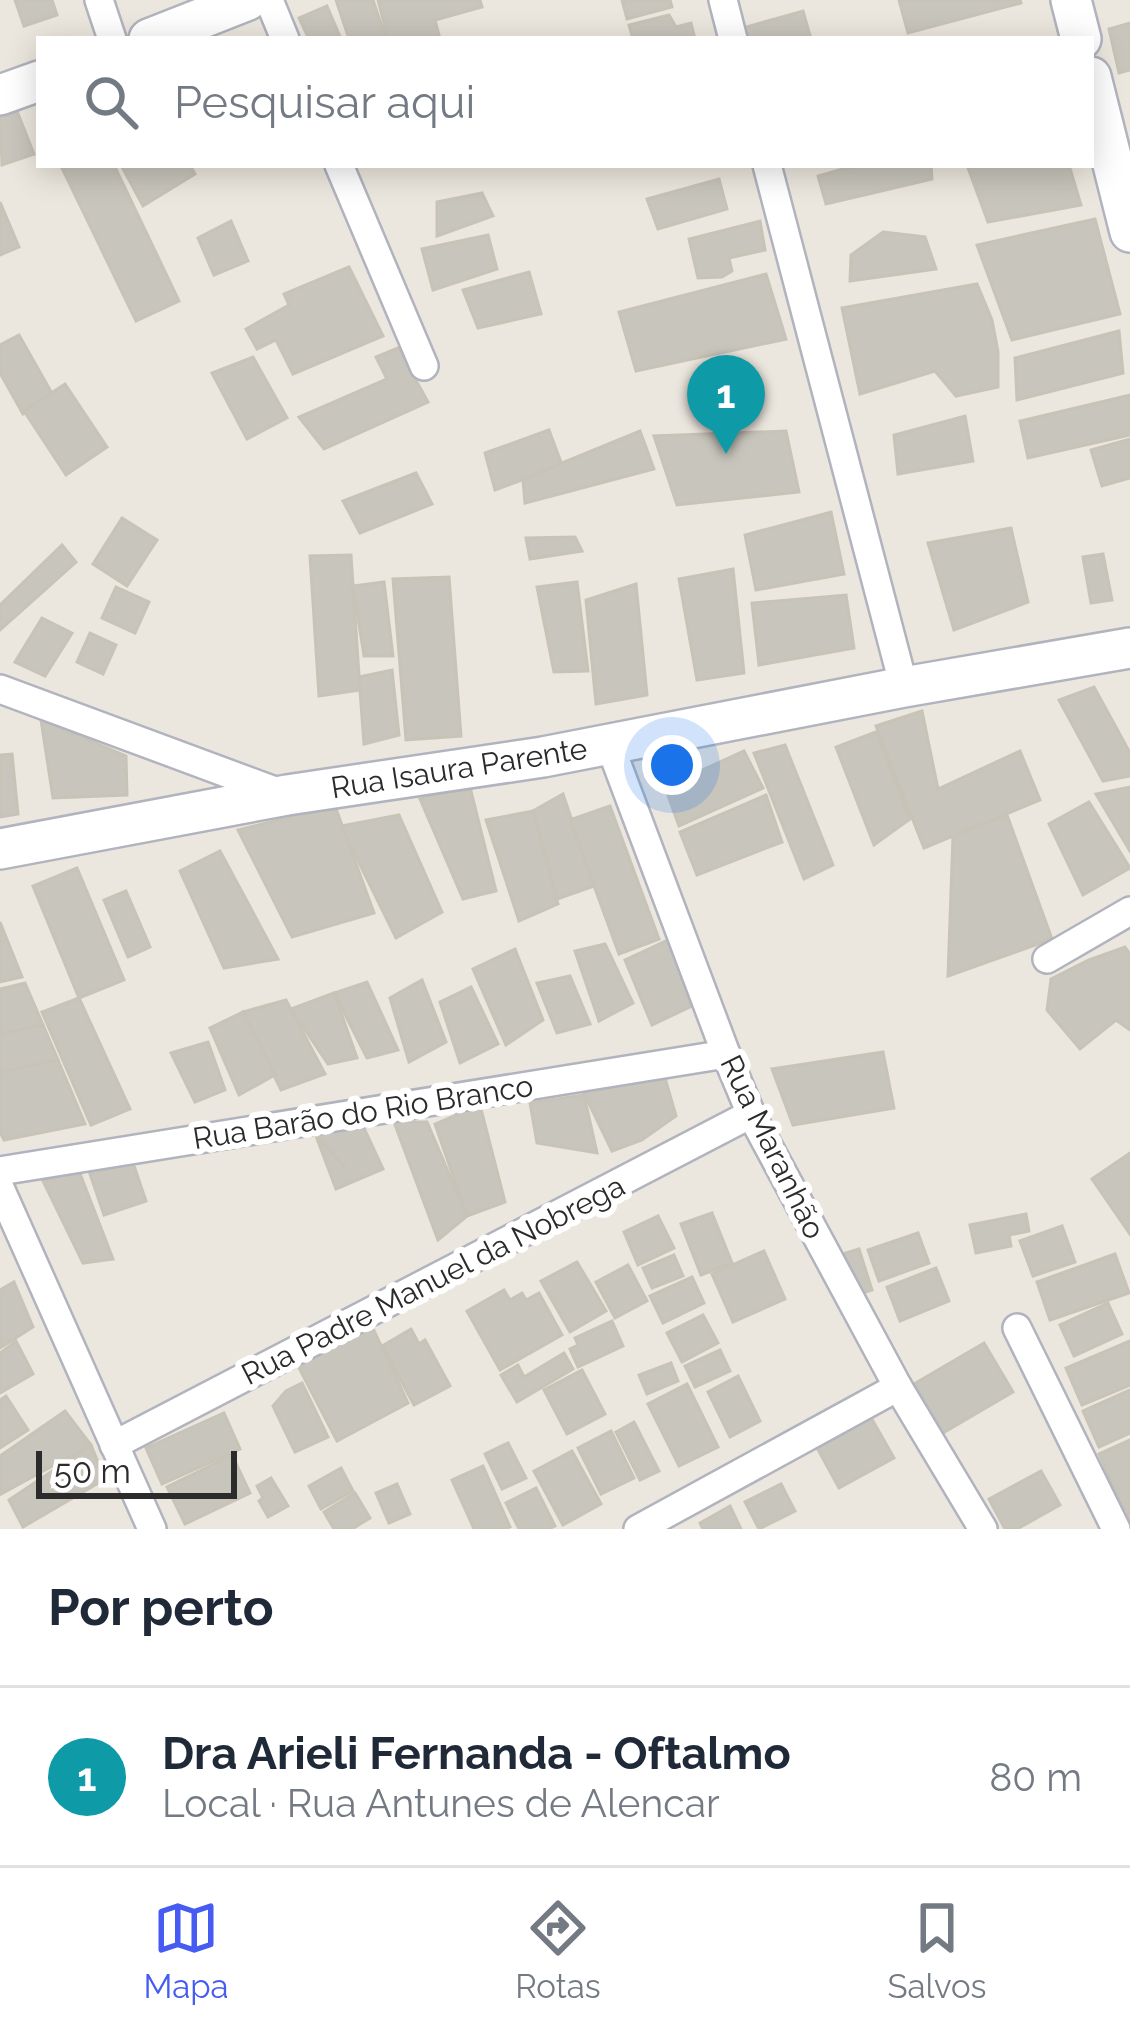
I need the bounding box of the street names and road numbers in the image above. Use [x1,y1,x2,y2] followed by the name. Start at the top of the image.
[328,730,590,806] street label: Rua Isaura Parente
[714,1050,832,1244] street label: Rua Maranhão
[190,1068,536,1156] street label: Rua Barão do Rio Branco
[236,1168,630,1392] street label: Rua Padre Manuel da Nobrega

